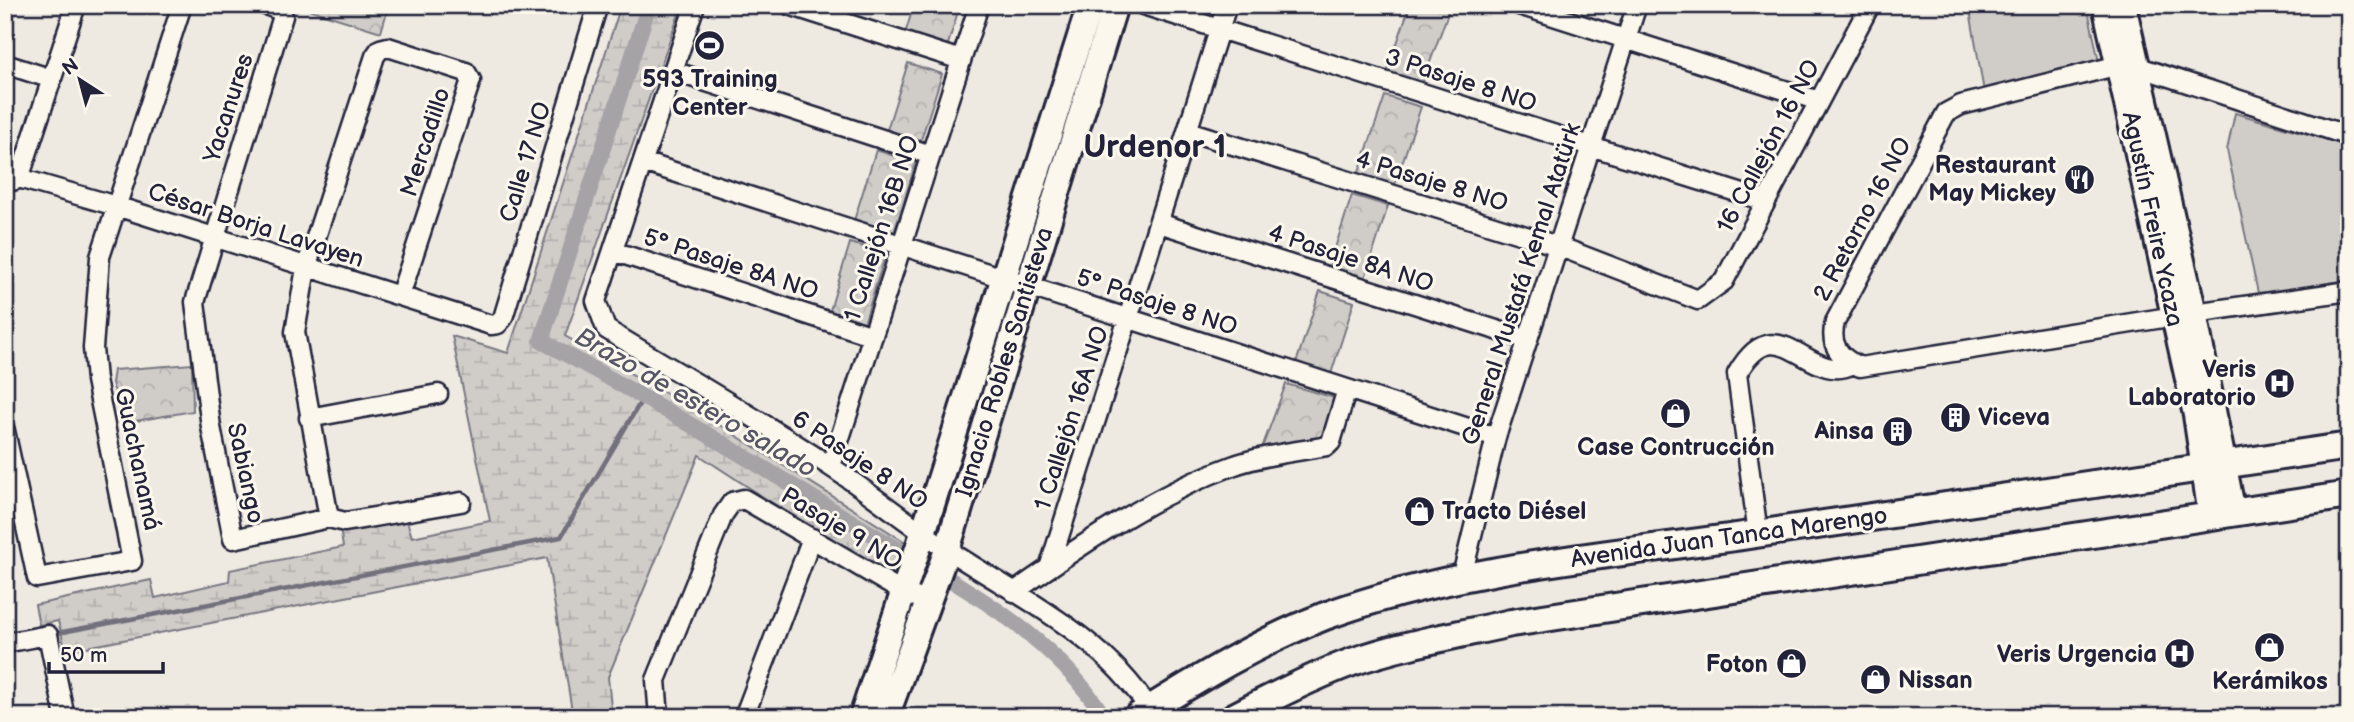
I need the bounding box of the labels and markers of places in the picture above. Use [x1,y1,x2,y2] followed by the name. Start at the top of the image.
[693,28,727,62] sports icon: 593 Training Center
[642,65,778,122] place label: 593 Training Center
[1928,151,2056,208] place label: Restaurant May Mickey
[2062,162,2096,196] restaurant icon: Restaurant May Mickey
[2128,355,2256,412] place label: Veris Laboratorio
[2262,366,2296,400] hospital icon: Veris Laboratorio
[1659,396,1693,430] shop icon: Case Contrucción
[1938,400,1972,434] building icon: Viceva
[1978,403,2050,432] place label: Viceva
[1880,414,1914,448] building icon: Ainsa
[1813,417,1874,446] place label: Ainsa
[1577,433,1775,462] place label: Case Contrucción
[1402,494,1436,528] shop icon: Tracto Diésel
[1442,497,1586,526] place label: Tracto Diésel
[2253,630,2287,664] shop icon: Kerámikos
[2163,637,2197,671] hospital icon: Veris Urgencia
[1997,640,2157,669] place label: Veris Urgencia
[1774,647,1808,681] shop icon: Foton
[1706,650,1768,679] place label: Foton
[1858,663,1892,697] shop icon: Nissan
[1898,666,1973,695] place label: Nissan
[2212,667,2328,696] place label: Kerámikos

